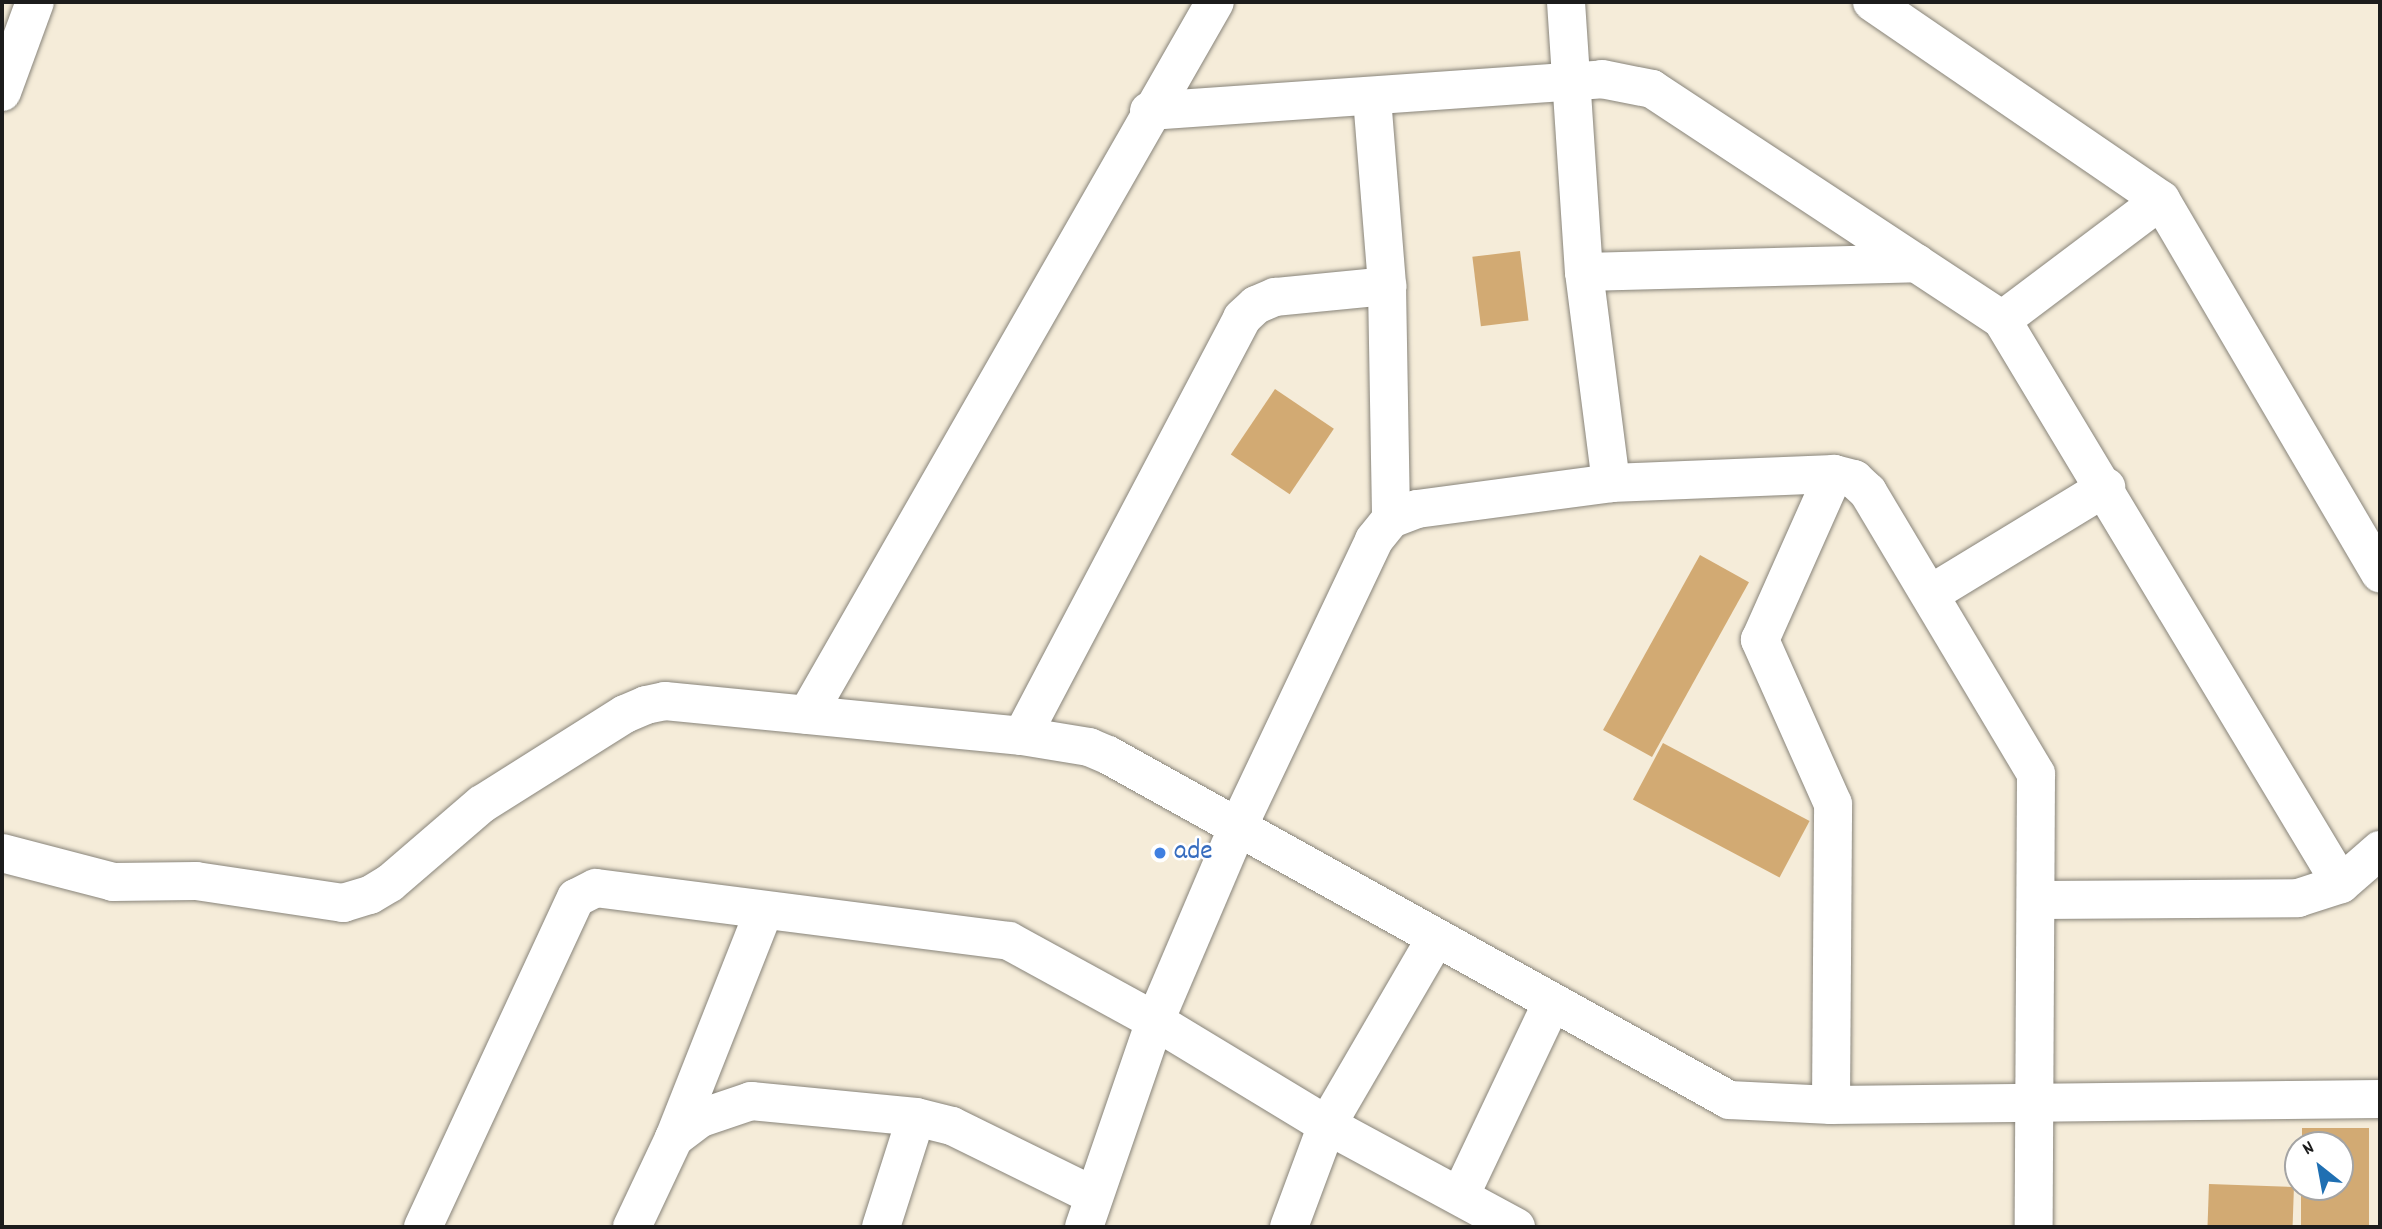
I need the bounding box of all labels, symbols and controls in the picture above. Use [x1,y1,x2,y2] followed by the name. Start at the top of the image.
[1174,836,1213,870] place label: ade
[1152,845,1168,861] marker: ade
[2284,1131,2354,1201] north arrow
[2298,1135,2320,1163] text: N

